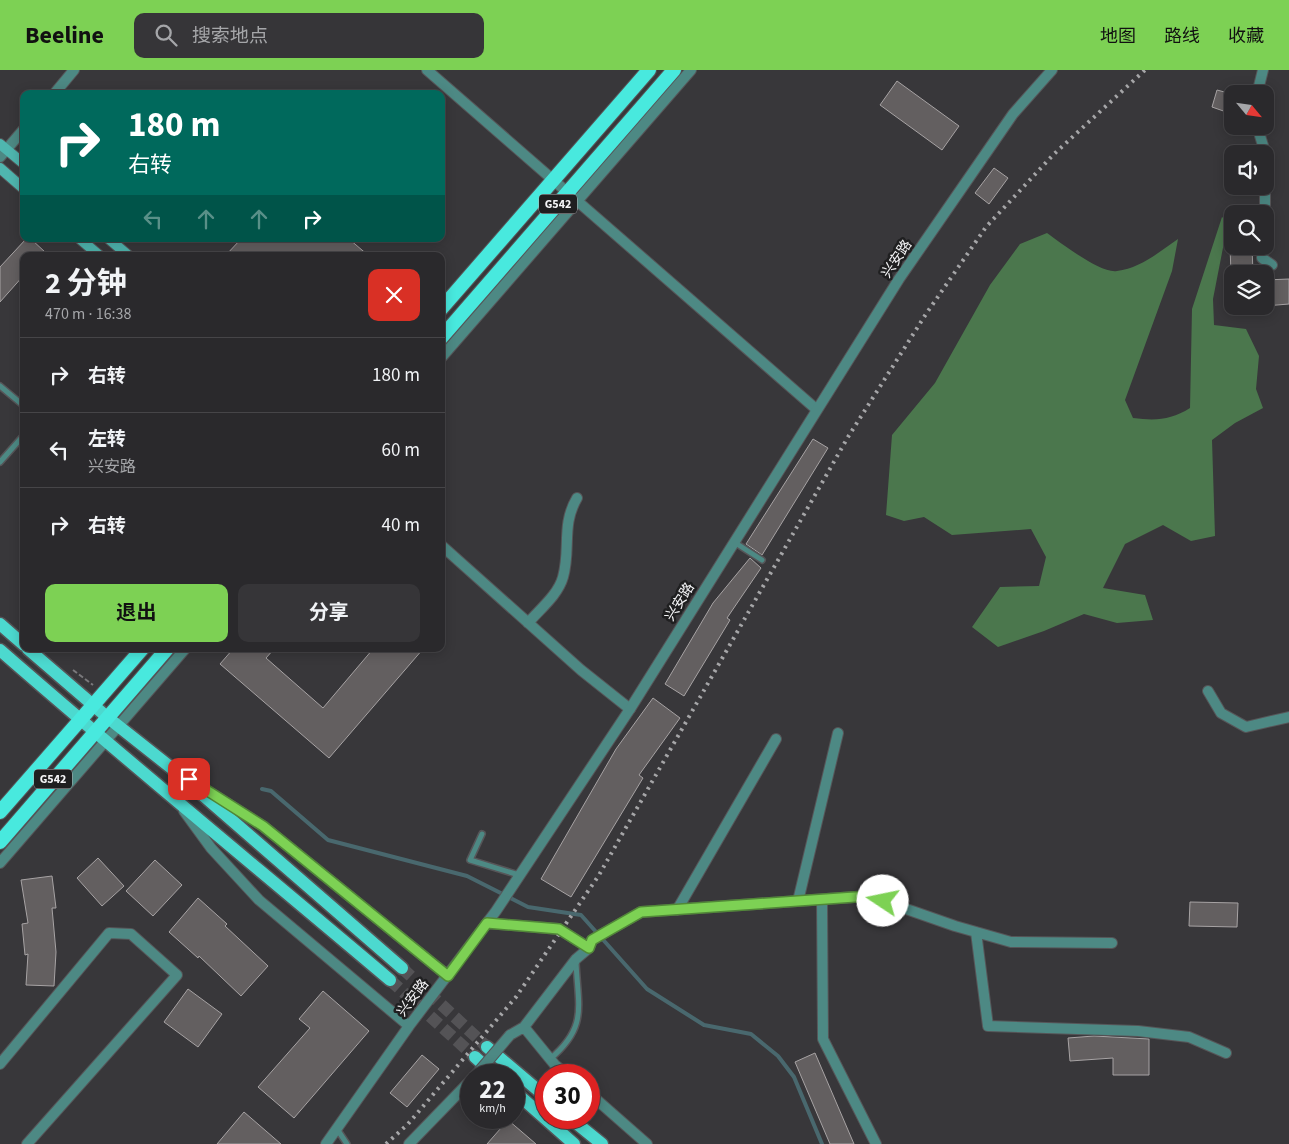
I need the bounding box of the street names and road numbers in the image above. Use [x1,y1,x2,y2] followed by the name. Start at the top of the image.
[539,195,577,214] road number: G542
[877,236,917,282] street label: 兴安路
[660,579,700,625] street label: 兴安路
[34,770,72,789] road number: G542
[392,975,434,1021] street label: 兴安路

